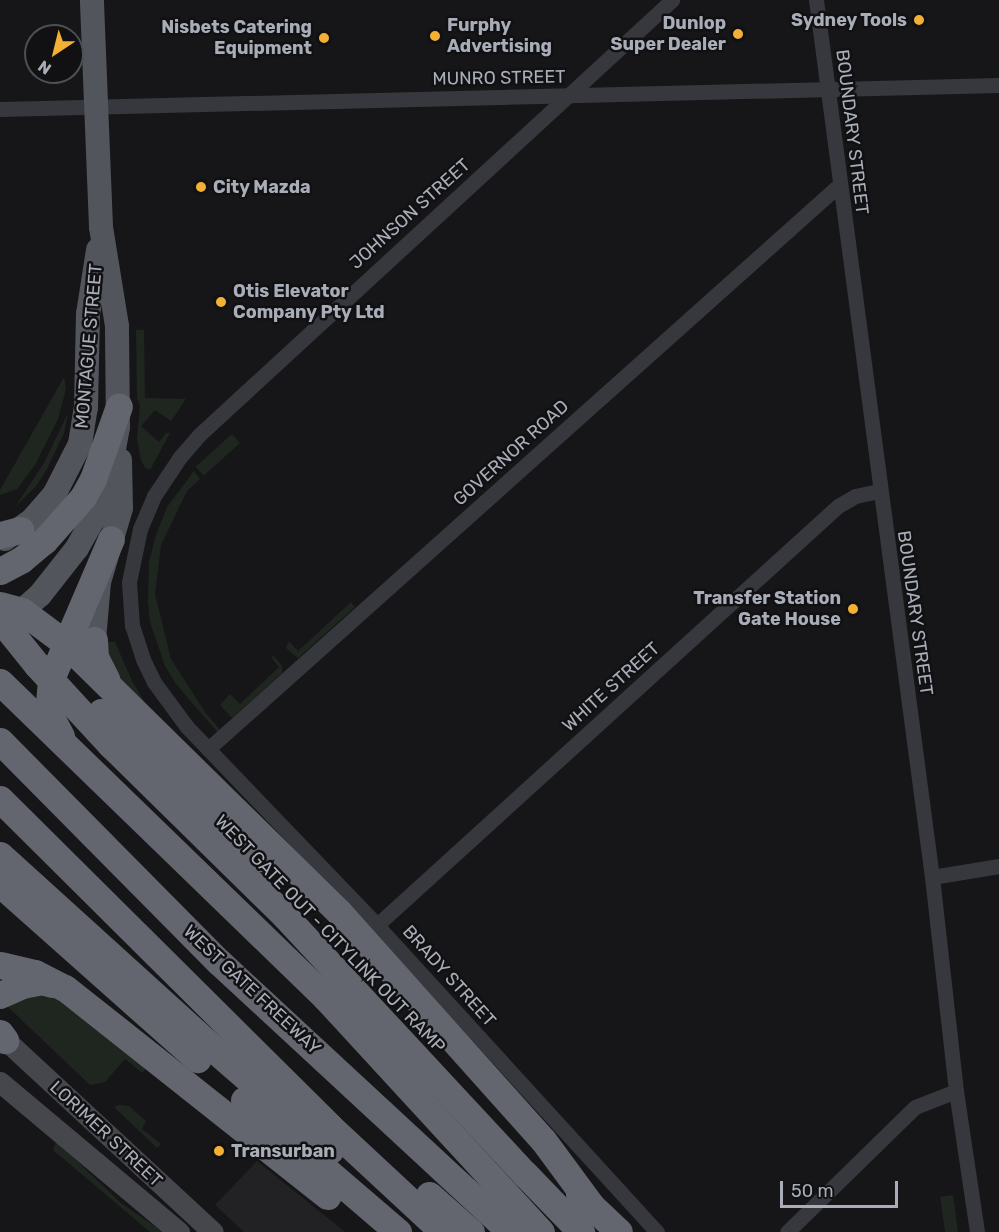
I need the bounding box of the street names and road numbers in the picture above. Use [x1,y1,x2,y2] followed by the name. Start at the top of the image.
[831,48,873,216] street label: BOUNDARY STREET
[432,66,566,90] street label: MUNRO STREET
[345,154,475,274] street label: JOHNSON STREET
[71,263,107,429] street label: MONTAGUE STREET
[449,396,573,510] street label: GOVERNOR ROAD
[893,529,937,697] street label: BOUNDARY STREET
[558,638,664,736] street label: WHITE STREET
[210,810,450,1058] street label: WEST GATE OUT - CITYLINK OUT RAMP
[179,921,325,1059] street label: WEST GATE FREEWAY
[398,921,500,1031] street label: BRADY STREET
[45,1076,167,1192] street label: LORIMER STREET

